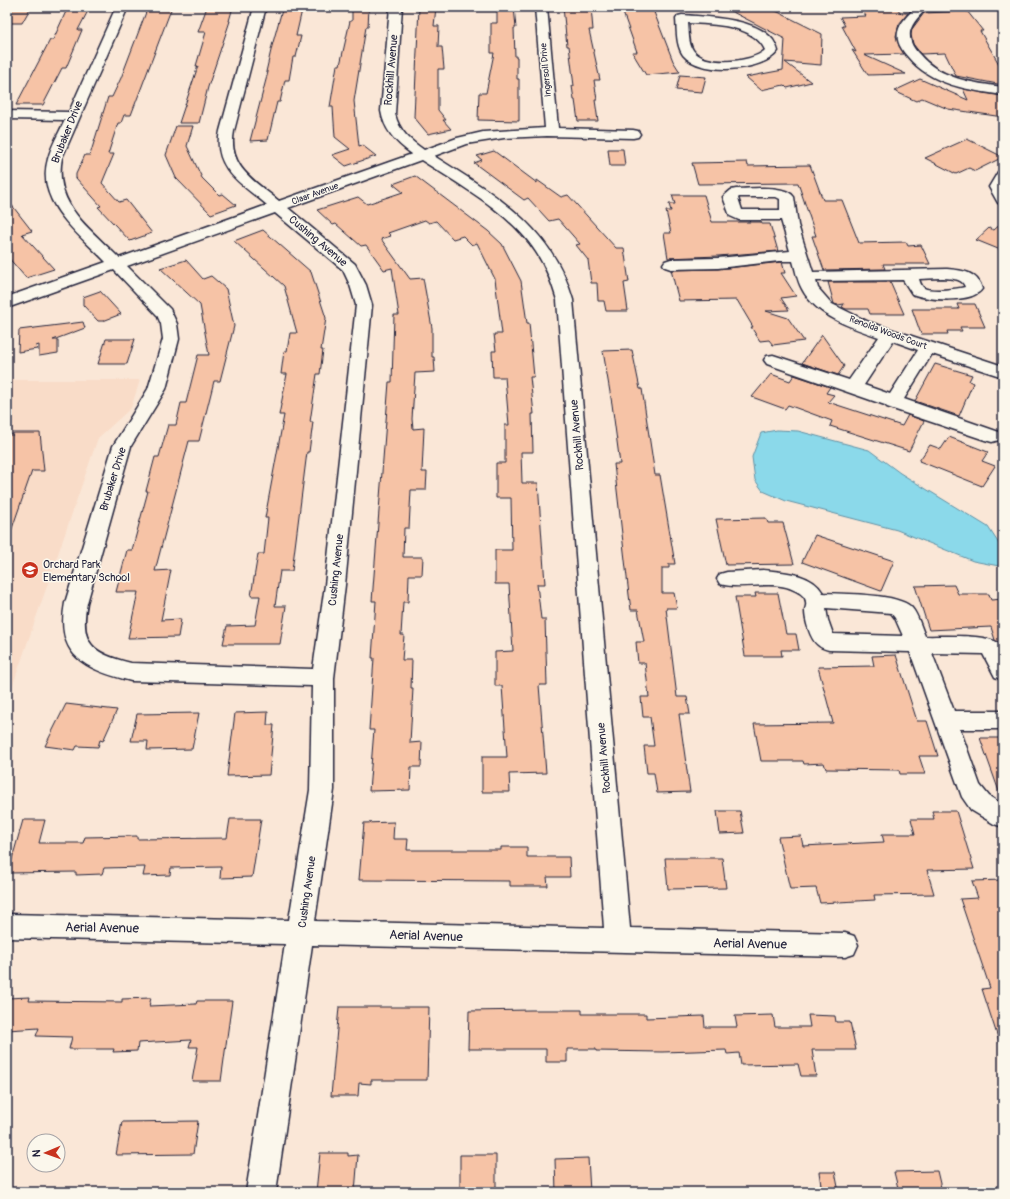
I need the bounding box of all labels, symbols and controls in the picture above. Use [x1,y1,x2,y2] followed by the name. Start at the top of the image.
[381,33,401,106] street label: Rockhill Avenue
[538,42,554,97] street label: Ingersoll Drive
[49,98,86,165] street label: Brubaker Drive
[290,180,340,208] street label: Claar Avenue
[286,213,350,270] street label: Cushing Avenue
[848,314,929,352] street label: Renolda Woods Court
[567,398,587,471] street label: Rockhill Avenue
[97,445,129,512] street label: Brubaker Drive
[326,533,346,607] street label: Cushing Avenue
[43,558,130,584] place label: Orchard Park Elementary School
[20,560,40,580] school or university icon: Orchard Park Elementary School
[594,721,614,794] street label: Rockhill Avenue
[296,855,319,929] street label: Cushing Avenue
[65,919,140,937] street label: Aerial Avenue
[389,927,464,945] street label: Aerial Avenue
[713,935,788,953] street label: Aerial Avenue
[26,1133,66,1173] north arrow
[30,1149,43,1157] text: N

